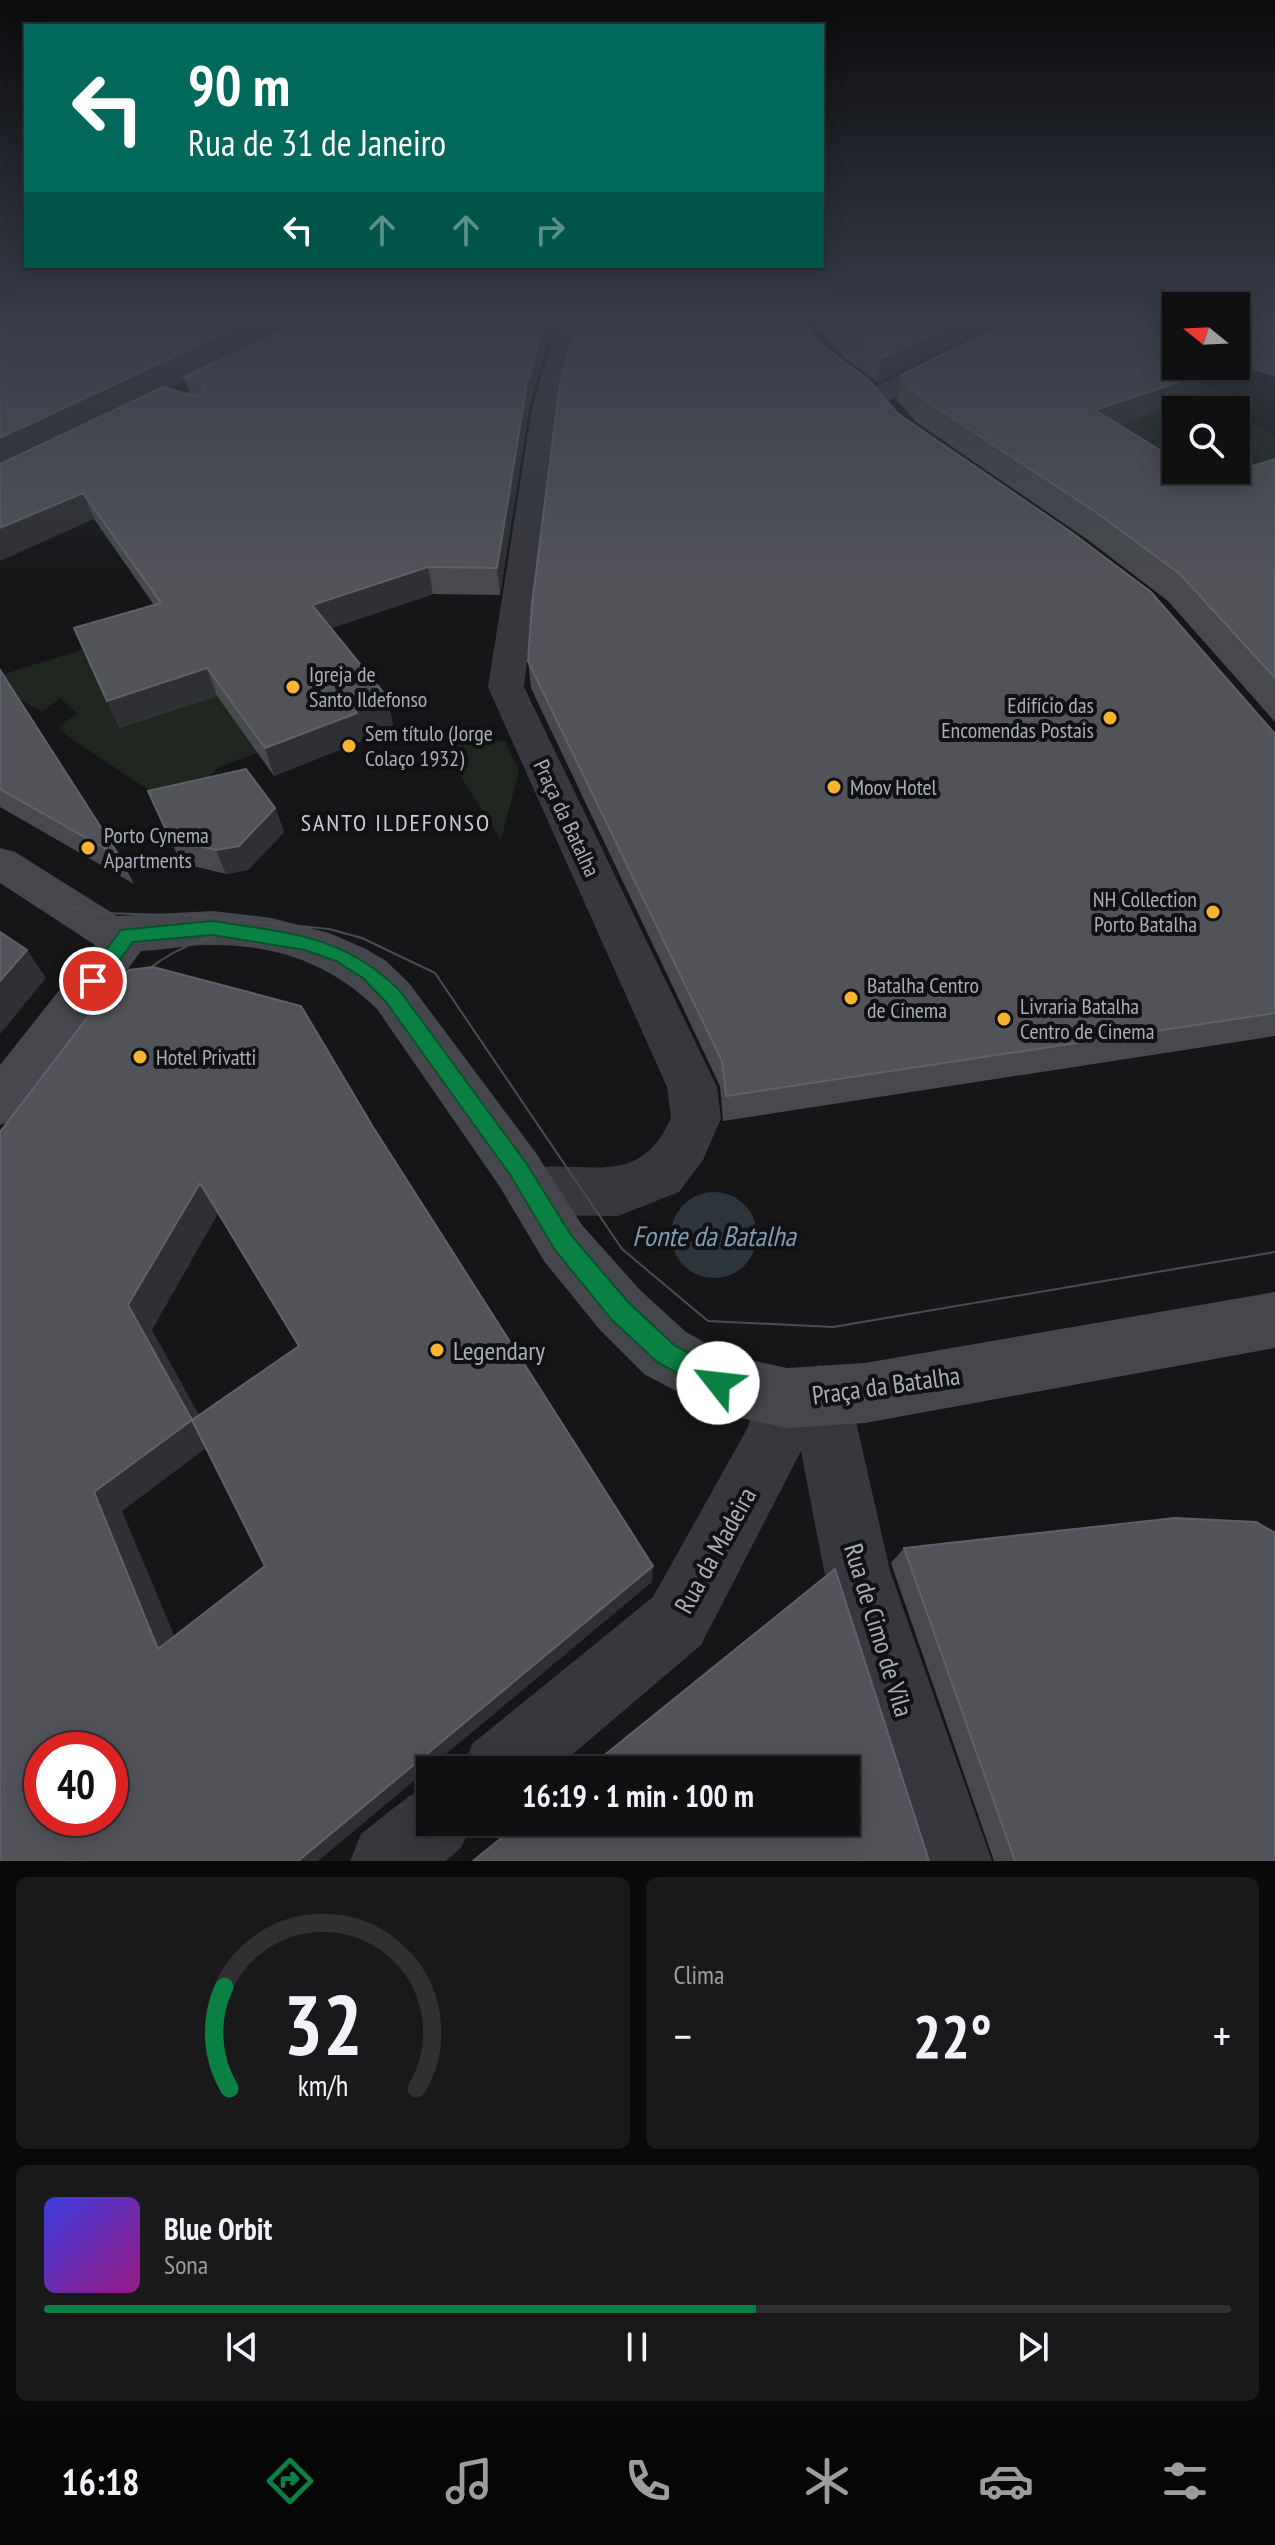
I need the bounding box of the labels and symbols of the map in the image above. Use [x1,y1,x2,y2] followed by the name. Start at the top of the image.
[1162,292,1250,380] north arrow
[309,660,427,713] place label: Igreja de Santo Ildefonso
[284,678,302,696] marker: Igreja de Santo Ildefonso
[941,691,1094,744] place label: Edifício das Encomendas Postais
[1101,709,1119,727] marker: Edifício das Encomendas Postais
[365,719,493,772] place label: Sem título (Jorge Colaço 1932)
[340,737,358,755] marker: Sem título (Jorge Colaço 1932)
[528,755,606,881] street label: Praça da Batalha
[850,773,938,801] place label: Moov Hotel
[825,778,843,796] marker: Moov Hotel
[301,807,491,838] district label: SANTO ILDEFONSO
[104,821,209,874] place label: Porto Cynema Apartments
[79,839,97,857] marker: Porto Cynema Apartments
[1093,885,1197,938] place label: NH Collection Porto Batalha
[1204,903,1222,921] marker: NH Collection Porto Batalha
[59,947,127,1015] pin
[867,971,979,1024] place label: Batalha Centro de Cinema
[842,989,860,1007] marker: Batalha Centro de Cinema
[1020,992,1154,1045] place label: Livraria Batalha Centro de Cinema
[995,1010,1013,1028] marker: Livraria Batalha Centro de Cinema
[156,1043,256,1071] place label: Hotel Privatti
[131,1048,149,1066] marker: Hotel Privatti
[632,1217,798,1254] water label: Fonte da Batalha
[453,1334,545,1367] place label: Legendary
[428,1341,446,1359] marker: Legendary
[676,1341,760,1425] position arrow
[810,1358,962,1412] street label: Praça da Batalha
[667,1481,763,1619] street label: Rua da Madeira
[837,1539,921,1721] street label: Rua de Cimo de Vila
[24,1732,128,1836] speed limit sign: 40

